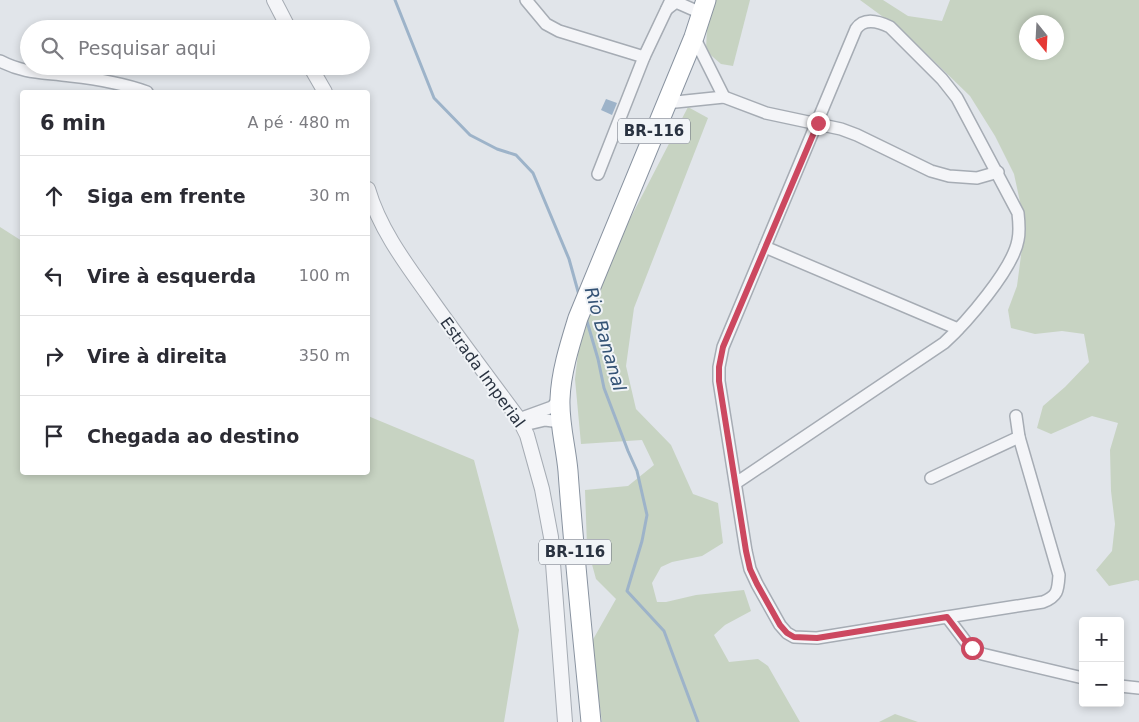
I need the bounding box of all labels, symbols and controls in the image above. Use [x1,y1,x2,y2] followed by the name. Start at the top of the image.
[1019,15,1064,60] north arrow
[20,20,370,75] search box
[38,34,66,62] icon: search
[78,37,216,59] text: Pesquisar aqui
[40,111,106,135] text: 6 min
[807,112,830,135] route end
[248,113,350,132] text: A pé · 480 m
[618,118,690,144] road number: BR-116
[40,182,68,210] icon: ahead
[87,185,246,207] text: Siga em frente
[309,186,350,205] text: 30 m
[40,262,68,290] icon: left
[87,265,256,287] text: Vire à esquerda
[299,266,350,285] text: 100 m
[581,284,630,393] water label: Rio Bananal
[436,313,529,431] street label: Estrada Imperial
[40,342,68,370] icon: right
[87,345,227,367] text: Vire à direita
[299,346,350,365] text: 350 m
[40,422,68,450] icon: arrive
[87,425,299,447] text: Chegada ao destino
[539,540,611,564] road number: BR-116
[1079,617,1124,707] map controls
[1079,617,1124,662] button: +
[961,637,984,660] route start
[1079,662,1124,707] button: −

